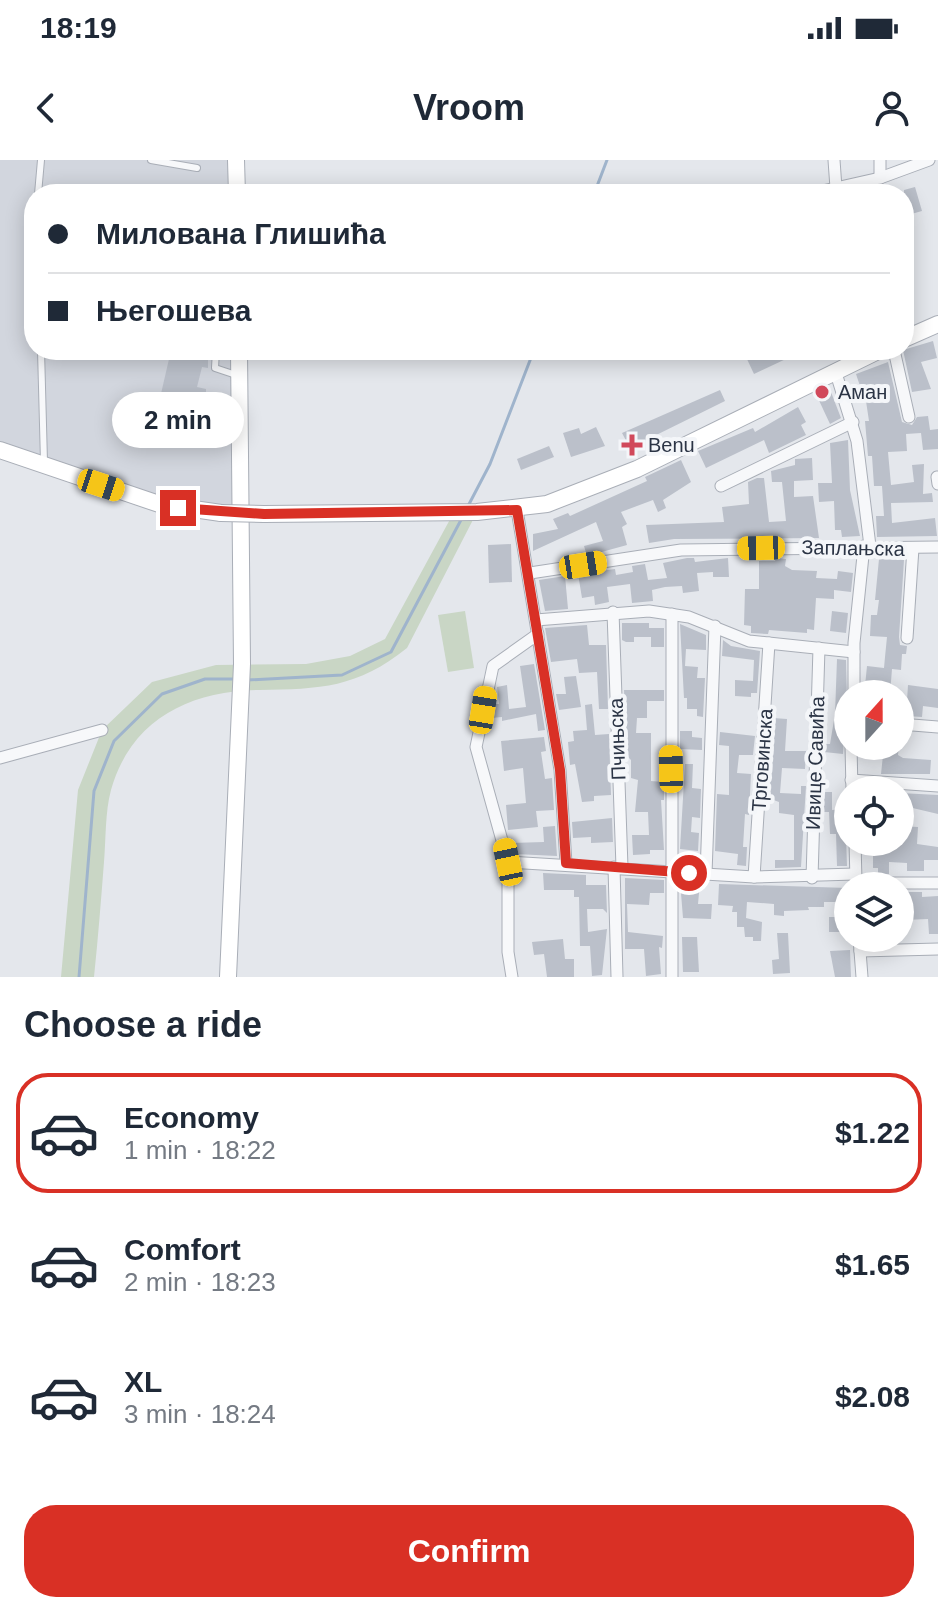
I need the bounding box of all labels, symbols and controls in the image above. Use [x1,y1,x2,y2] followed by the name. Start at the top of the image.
[40,11,117,44] text: 18:19
[24,86,68,130] icon: back
[870,86,914,130] icon: person
[413,87,525,128] text: Vroom
[96,217,386,250] text: Милована Глишића
[96,294,251,327] text: Његошева
[838,381,887,403] place label: Аман
[813,383,831,401] marker: Аман
[112,392,244,448] callout: 2 min
[144,405,212,435] text: 2 min
[648,434,695,456] place label: Benu
[623,436,641,454] marker: Benu
[74,466,128,504] car
[160,490,196,526] route end
[737,536,785,560] car
[801,536,906,560] street label: Заплањска
[557,549,609,581] car
[834,680,914,760] north arrow
[834,680,914,952] map controls
[467,684,499,736] car
[802,695,828,830] street label: Ивице Савића
[605,697,629,781] street label: Пчињска
[747,707,777,812] street label: Трговинска
[659,745,683,793] car
[834,776,914,856] button: locate
[491,836,525,888] car
[671,855,707,891] route start
[834,872,914,952] button: layers
[24,1004,262,1045] text: Choose a ride
[28,1097,100,1169] icon: car
[124,1101,259,1134] text: Economy
[835,1116,910,1149] text: $1.22
[124,1135,276,1165] text: 1 min · 18:22
[28,1229,100,1301] icon: car
[124,1233,241,1266] text: Comfort
[835,1248,910,1281] text: $1.65
[124,1267,276,1297] text: 2 min · 18:23
[28,1361,100,1433] icon: car
[124,1365,162,1398] text: XL
[835,1380,910,1413] text: $2.08
[124,1399,276,1429] text: 3 min · 18:24
[24,1505,914,1597] button: Confirm

